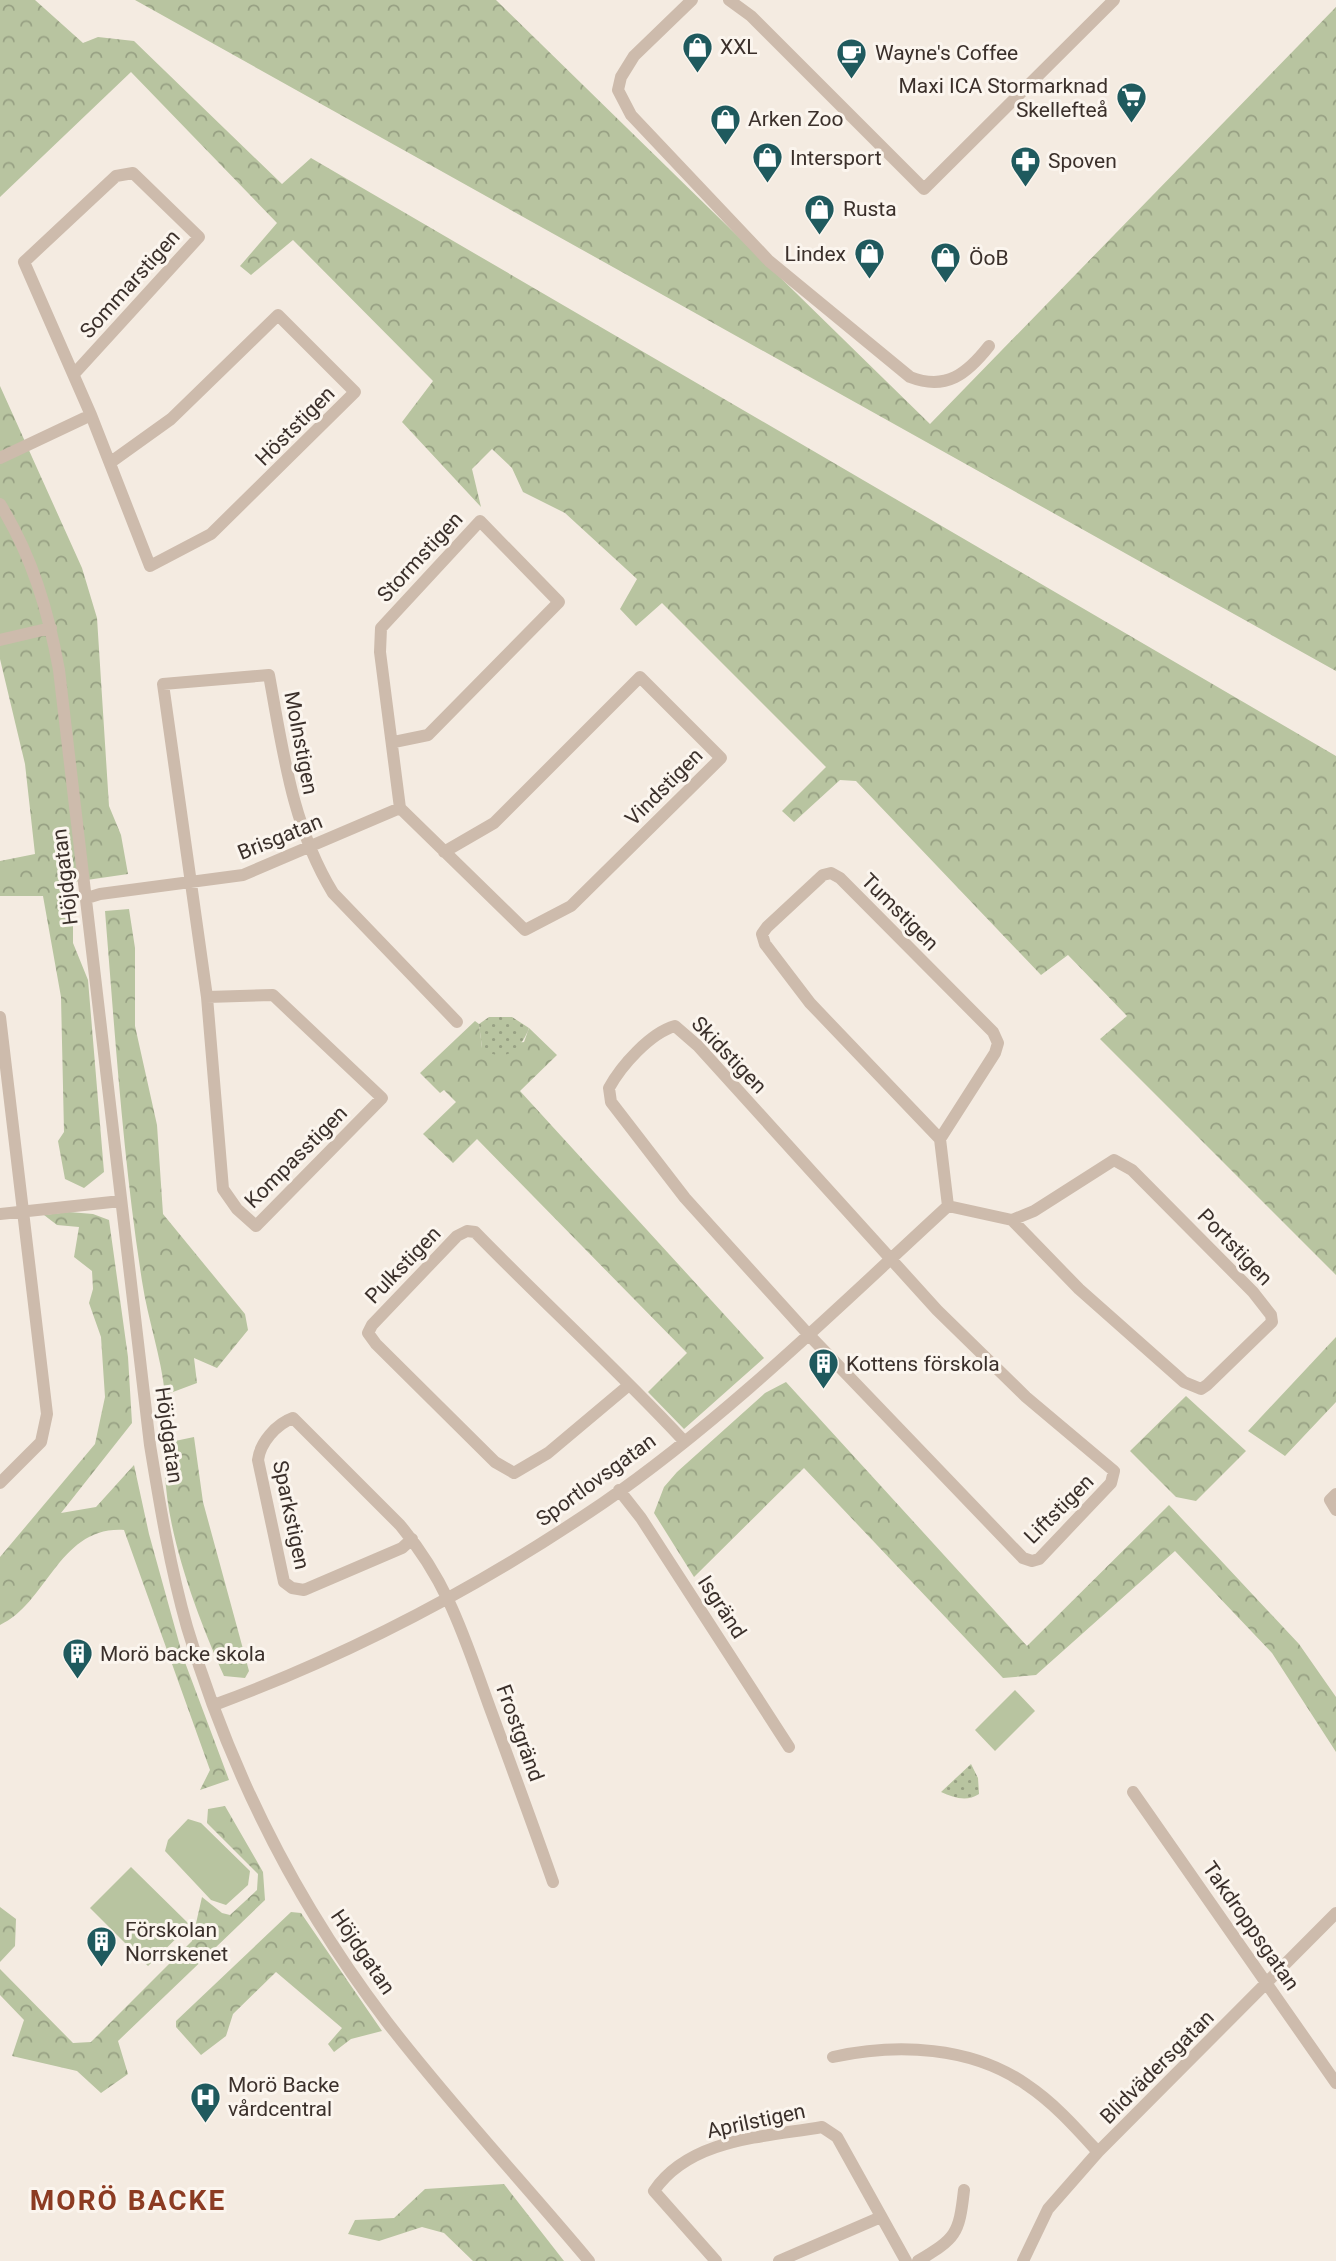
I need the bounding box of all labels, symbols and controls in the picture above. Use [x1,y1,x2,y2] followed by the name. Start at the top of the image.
[680,30,714,74] shop icon: XXL
[720,35,758,59] place label: XXL
[835,36,869,80] cafe icon: Wayne's Coffee
[875,41,1018,65] place label: Wayne's Coffee
[899,74,1108,122] place label: Maxi ICA Stormarknad Skellefteå
[1114,81,1148,125] supermarket icon: Maxi ICA Stormarknad Skellefteå
[708,102,742,146] shop icon: Arken Zoo
[748,107,844,131] place label: Arken Zoo
[750,141,784,185] shop icon: Intersport
[1008,144,1042,188] pharmacy icon: Spoven
[790,146,882,170] place label: Intersport
[1048,149,1117,173] place label: Spoven
[803,192,837,236] shop icon: Rusta
[843,197,897,221] place label: Rusta
[75,225,185,343] street label: Sommarstigen
[852,237,886,281] shop icon: Lindex
[929,241,963,285] shop icon: ÖoB
[785,242,846,266] place label: Lindex
[969,246,1009,270] place label: ÖoB
[250,381,340,471] street label: Höststigen
[372,507,468,607] street label: Stormstigen
[279,689,323,797] street label: Molnstigen
[620,743,708,831] street label: Vindstigen
[234,809,326,865] street label: Brisgatan
[47,827,83,927] street label: Höjdgatan
[857,869,943,955] street label: Tumstigen
[687,1012,771,1098] street label: Skidstigen
[240,1101,352,1213] street label: Kompasstigen
[1193,1204,1277,1290] street label: Portstigen
[360,1221,446,1309] street label: Pulkstigen
[806,1347,840,1391] building icon: Kottens förskola
[846,1352,1000,1376] place label: Kottens förskola
[150,1385,188,1485] street label: Höjdgatan
[532,1429,660,1531] street label: Sportlovsgatan
[268,1458,314,1572] street label: Sparkstigen
[1019,1469,1099,1549] street label: Liftstigen
[693,1571,751,1643] street label: Isgränd
[60,1637,94,1681] building icon: Morö backe skola
[100,1642,265,1666] place label: Morö backe skola
[491,1681,549,1785] street label: Frostgränd
[1198,1857,1304,1995] street label: Takdroppsgatan
[326,1905,400,1999] street label: Höjdgatan
[125,1918,228,1966] place label: Förskolan Norrskenet
[85,1925,119,1969] building icon: Förskolan Norrskenet
[1095,2005,1219,2129] street label: Blidvädersgatan
[228,2073,339,2121] place label: Morö Backe vårdcentral
[188,2080,222,2124] hospital icon: Morö Backe vårdcentral
[705,2099,807,2143] street label: Aprilstigen
[30,2184,226,2217] district label: MORÖ BACKE

